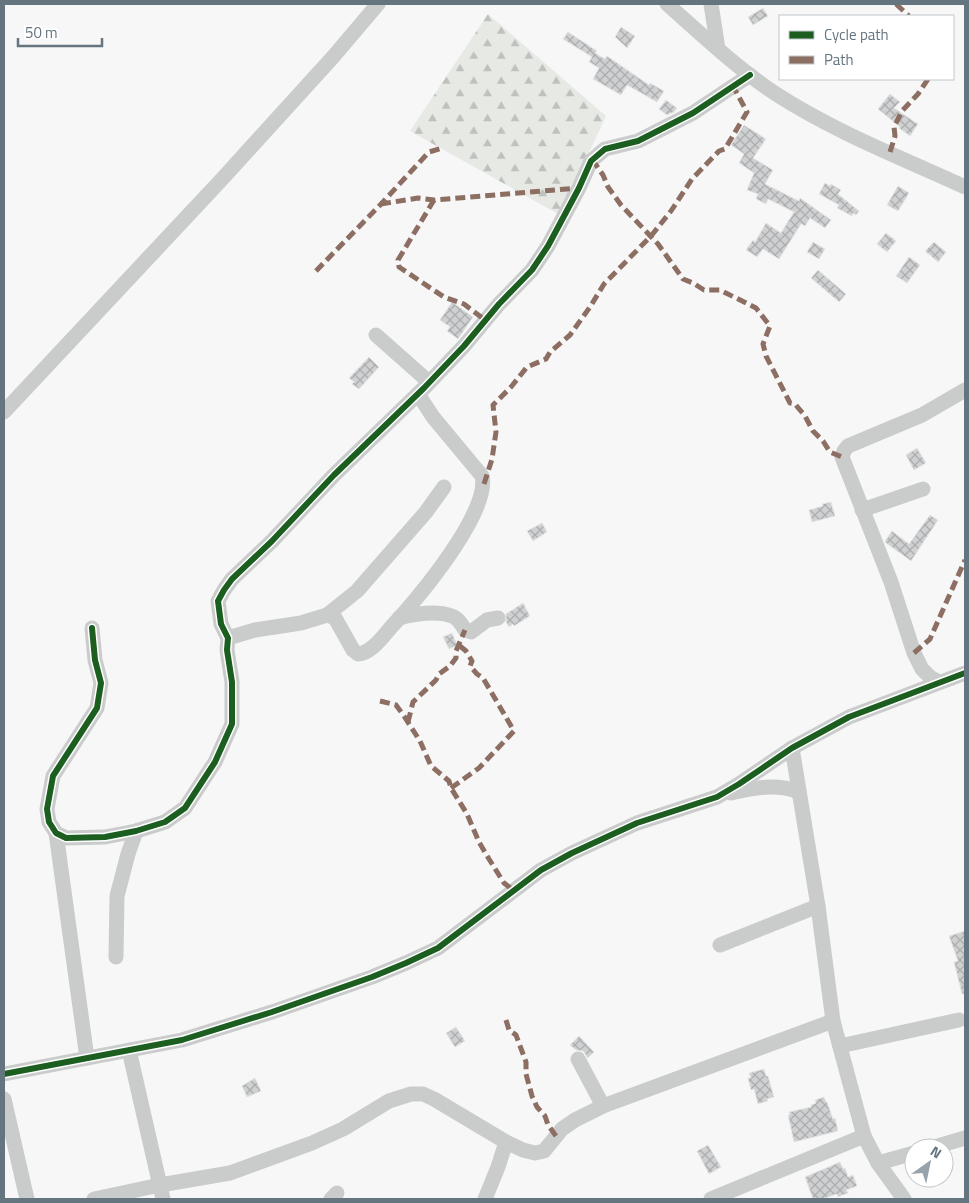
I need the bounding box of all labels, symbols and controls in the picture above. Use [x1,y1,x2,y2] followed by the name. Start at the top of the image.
[18,15,101,47] scale bar
[779,15,954,80] legend
[25,21,58,44] text: 50 m
[824,23,889,46] text: Cycle path
[824,48,854,71] text: Path
[904,1138,954,1188] north arrow
[927,1140,946,1163] text: N

